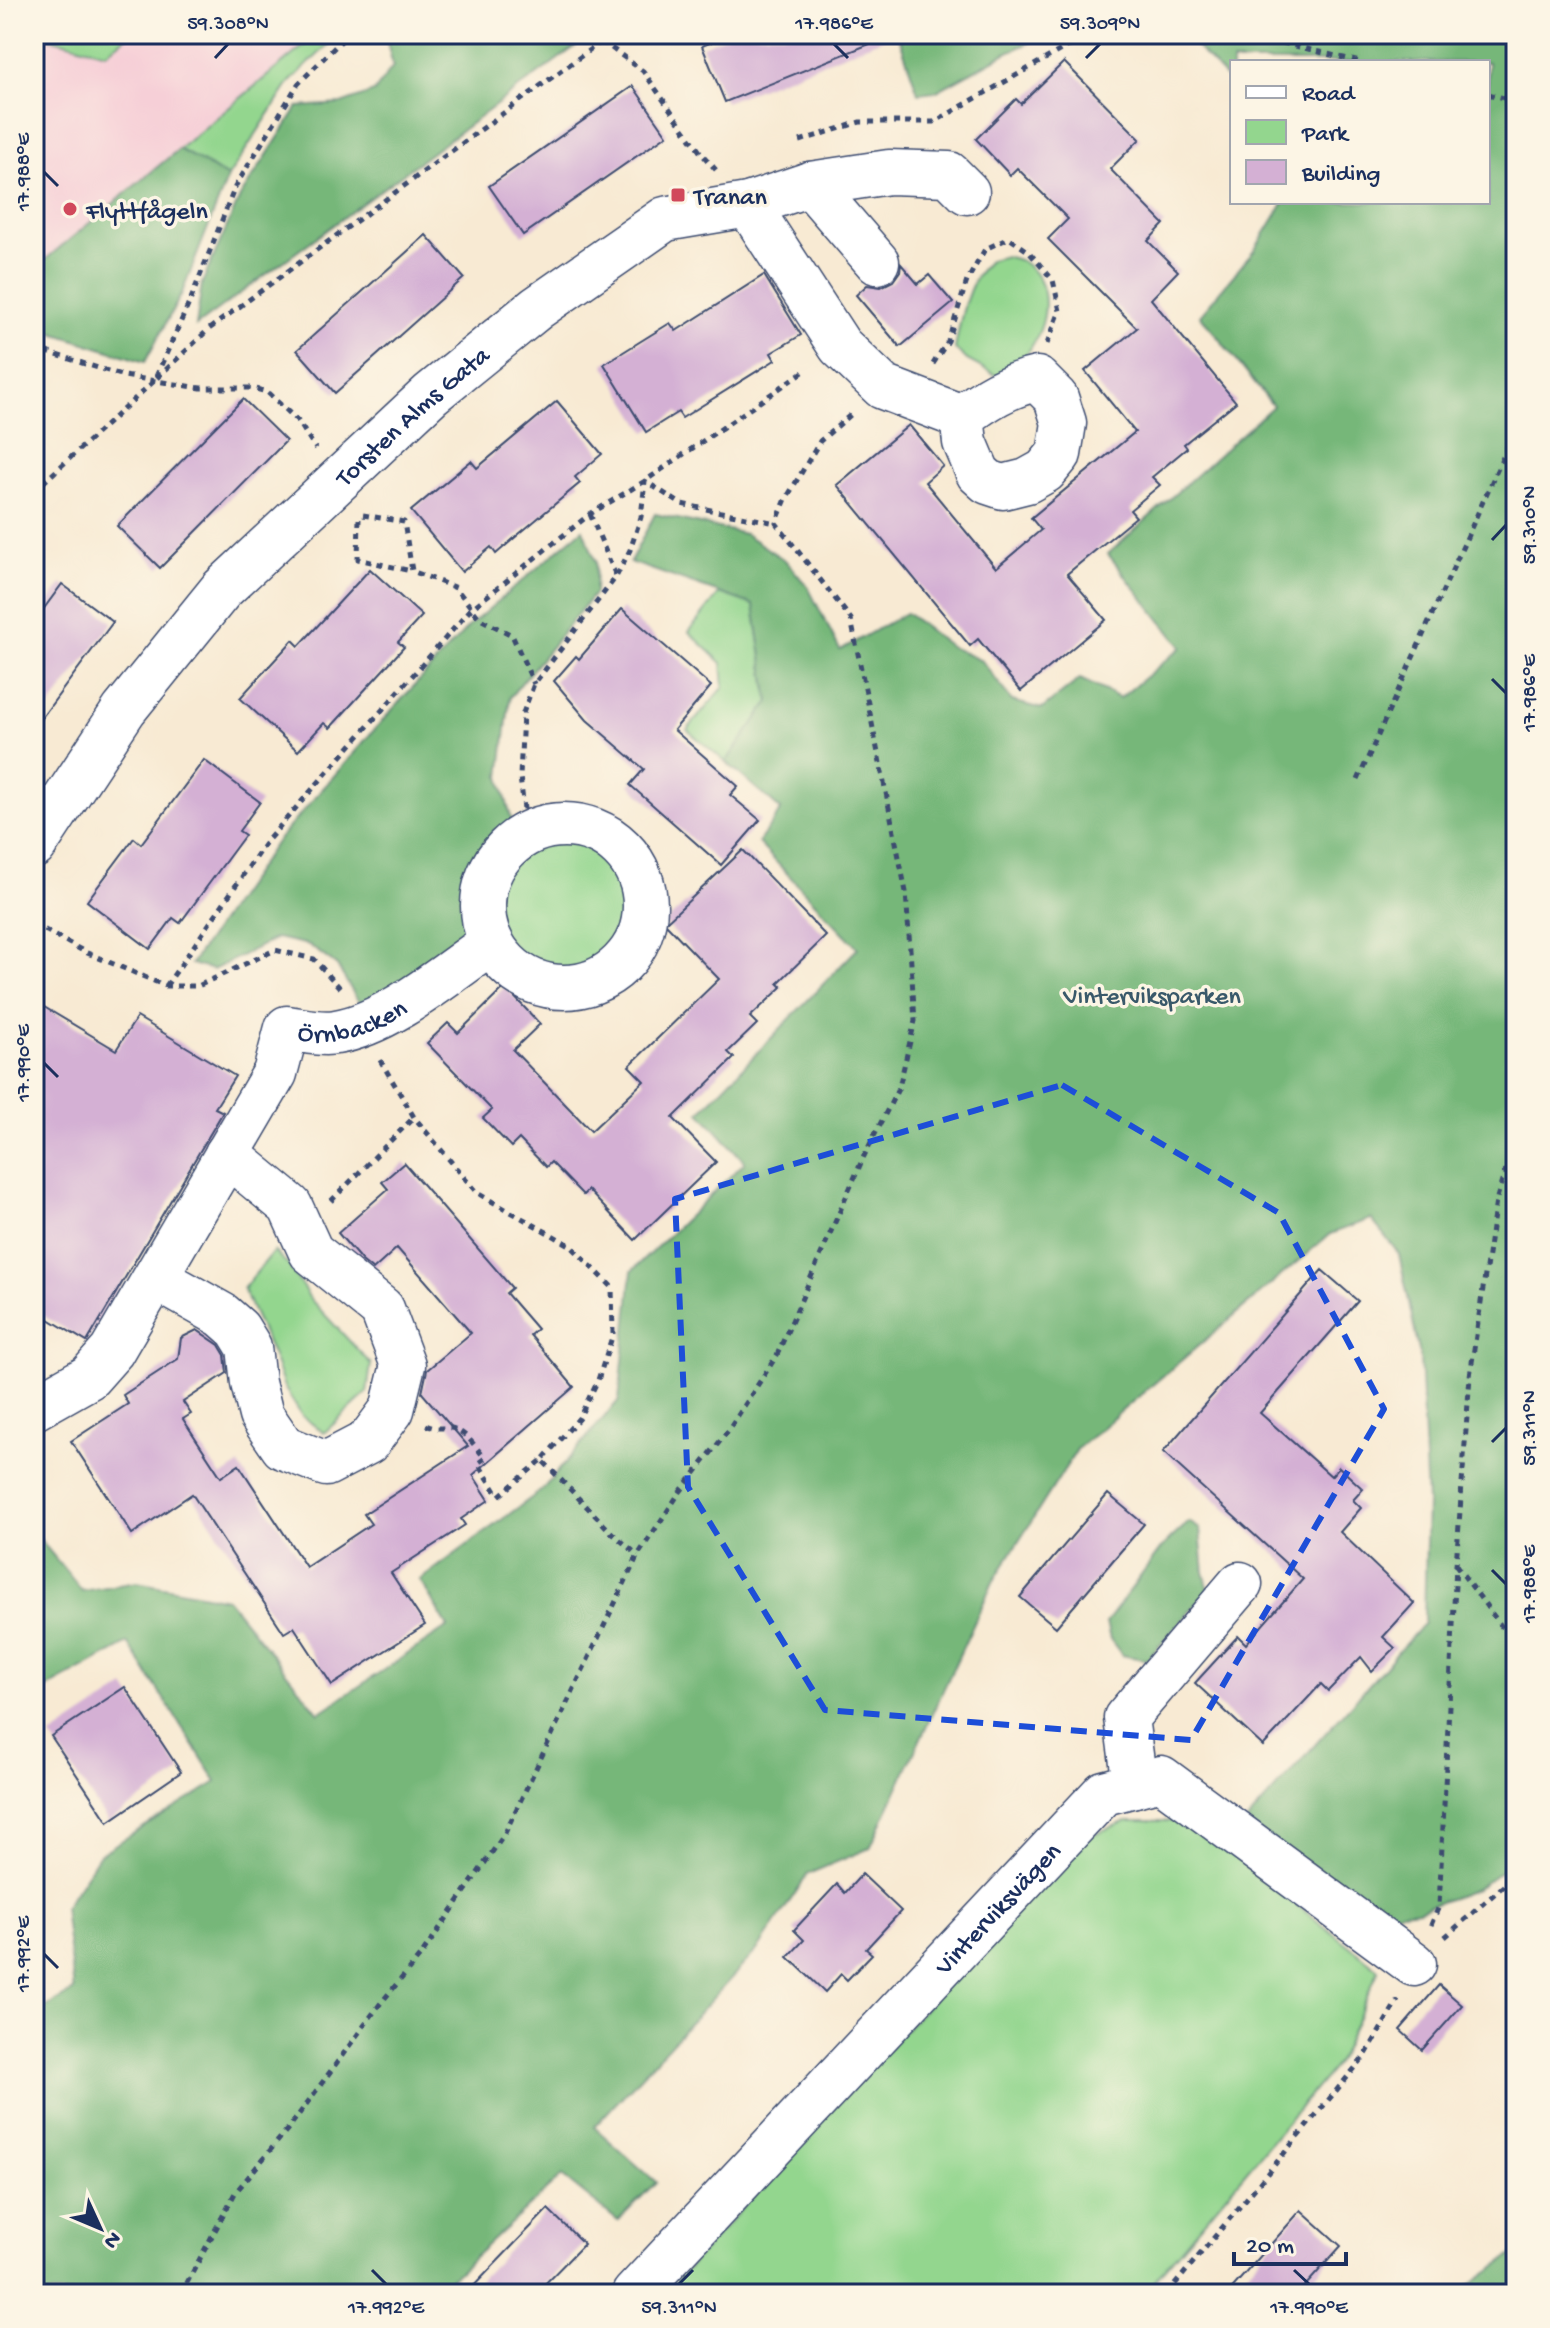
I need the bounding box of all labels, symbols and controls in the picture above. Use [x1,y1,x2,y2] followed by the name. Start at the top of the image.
[187,14,269,37] text: 59.308°N
[794,14,874,37] text: 17.986°E
[1060,14,1140,37] text: 59.309°N
[1230,60,1490,204] legend
[1302,81,1356,110] text: Road
[1301,121,1350,150] text: Park
[14,131,37,212] text: 17.988°E
[1301,161,1380,190] text: Building
[692,184,767,215] place label: Tranan
[669,186,687,204] marker: Tranan
[85,198,208,229] place label: Flyttfågeln
[61,200,79,218] marker: Flyttfågeln
[329,341,499,496] street label: Torsten Alms Gata
[1520,486,1543,564] text: 59.310°N
[1520,653,1543,733] text: 17.986°E
[1062,983,1242,1014] park label: Vinterviksparken
[295,994,414,1053] street label: Örnbacken
[14,1023,37,1103] text: 17.990°E
[1520,1390,1543,1466] text: 59.311°N
[1520,1543,1543,1624] text: 17.988°E
[930,1837,1070,1984] street label: Vinterviksvägen
[14,1914,37,1993] text: 17.992°E
[60,2188,140,2268] north arrow
[1234,2216,1346,2266] scale bar
[97,2225,126,2253] text: N
[1246,2233,1294,2262] text: 20 m
[347,2298,426,2321] text: 17.992°E
[641,2298,717,2321] text: 59.311°N
[1269,2298,1349,2321] text: 17.990°E

